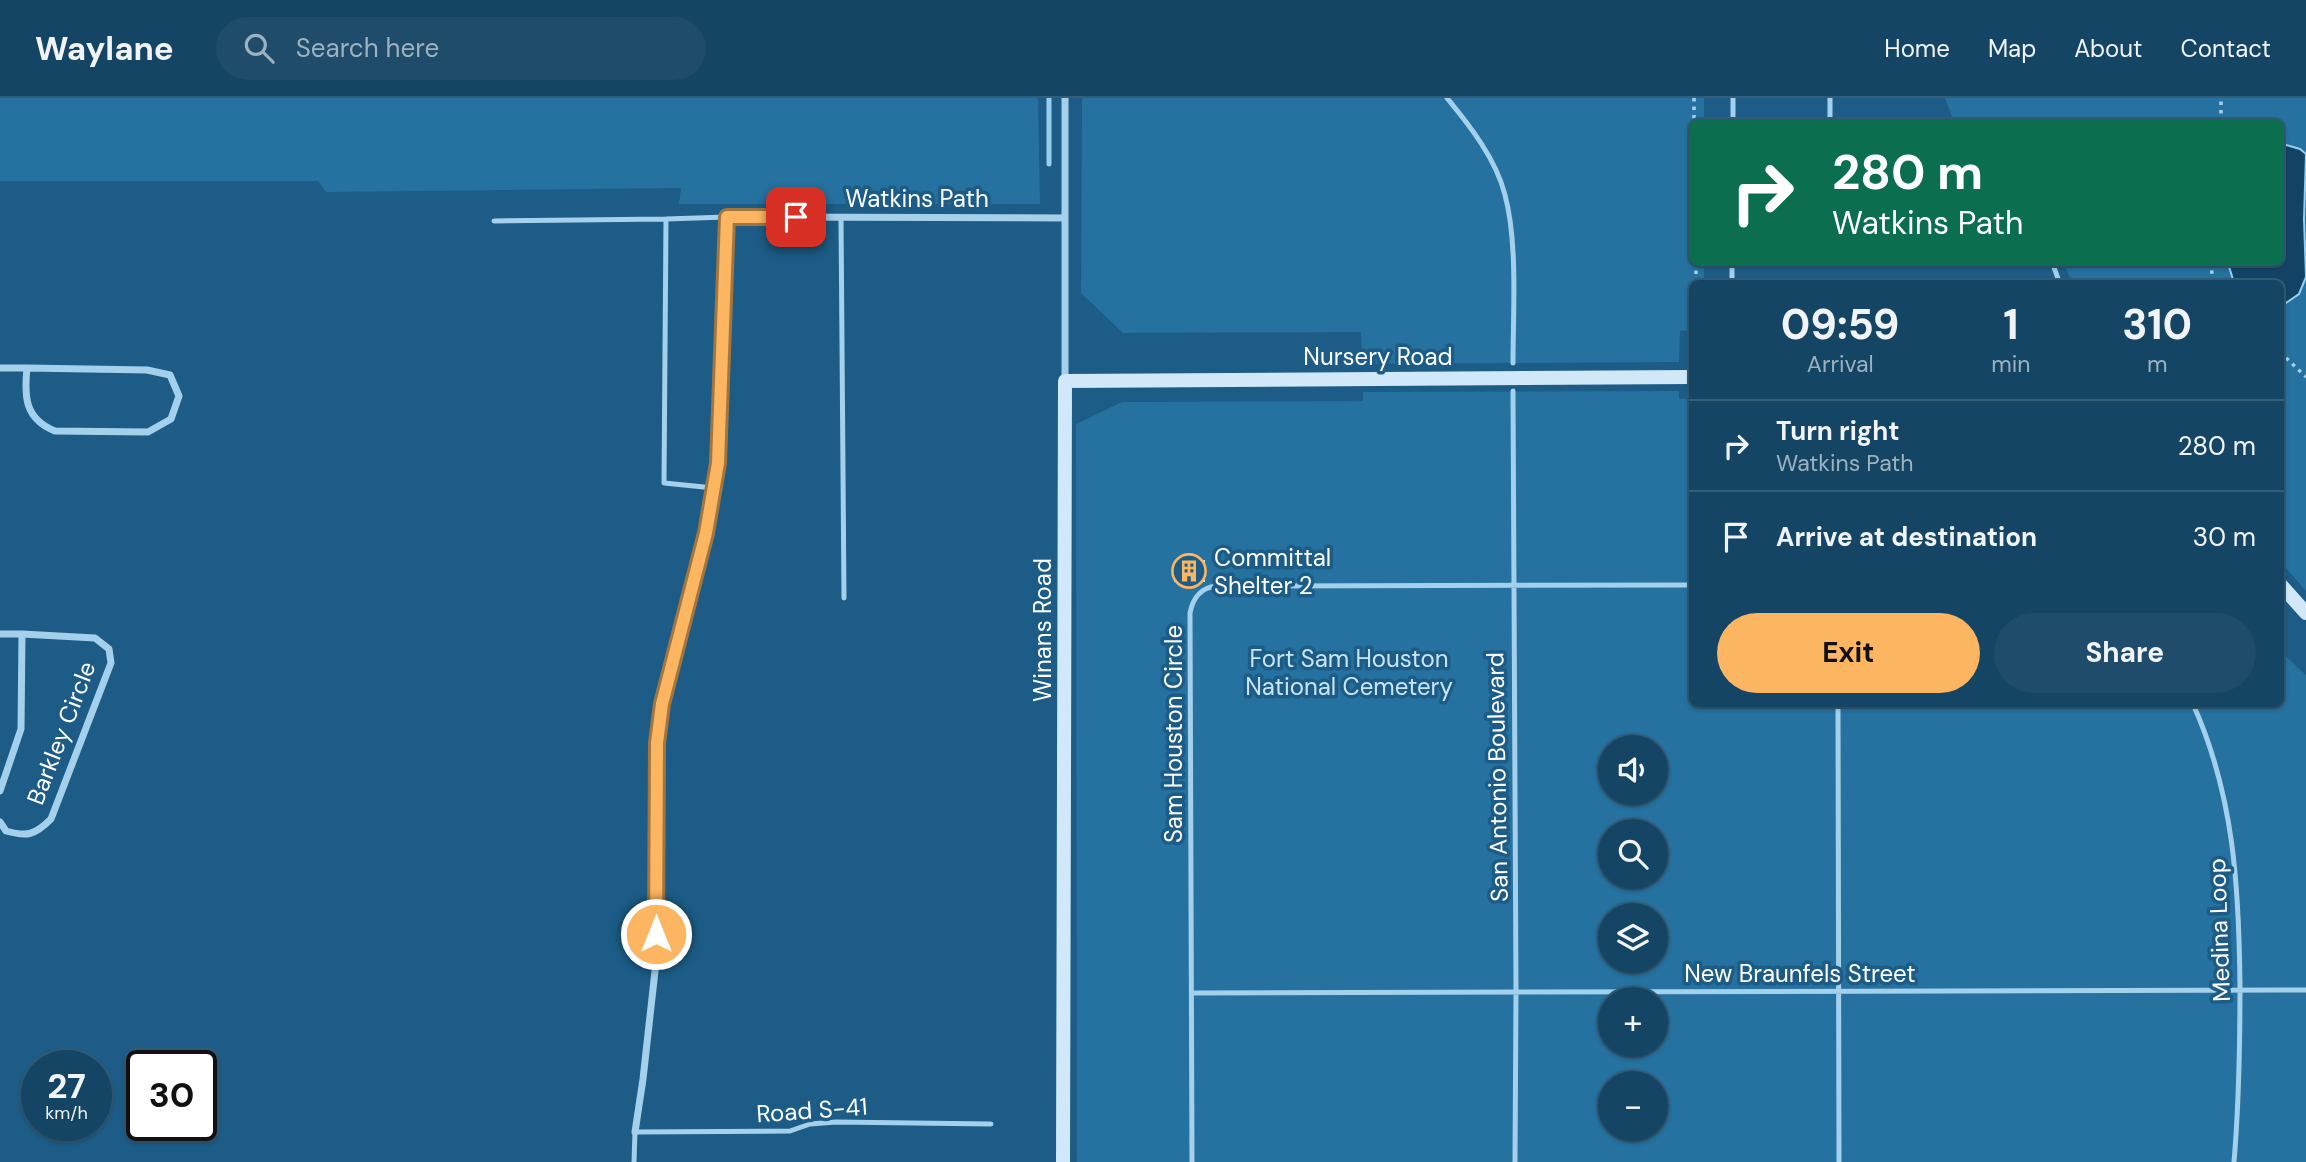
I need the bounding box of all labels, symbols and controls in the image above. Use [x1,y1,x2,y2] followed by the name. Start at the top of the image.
[216,17,706,80] search box
[35,27,174,70] text: Waylane
[240,29,278,67] icon: search
[296,31,439,65] text: Search here
[1884,33,1950,64] text: Home
[1988,33,2036,64] text: Map
[2074,33,2143,64] text: About
[2181,33,2271,64] text: Contact
[1832,140,1983,204] text: 280 m
[1717,147,1808,238] icon: right
[845,183,989,214] street label: Watkins Path
[766,187,826,247] pin
[777,198,815,236] icon: arrive
[1832,202,2023,244] text: Watkins Path
[1781,297,1900,352] text: 09:59
[2003,297,2019,352] text: 1
[2122,297,2192,352] text: 310
[1303,341,1453,372] street label: Nursery Road
[1807,349,1874,379] text: Arrival
[1991,349,2031,379] text: min
[2147,349,2167,379] text: m
[1776,414,1900,448] text: Turn right
[1717,427,1755,465] icon: right
[2178,429,2256,463] text: 280 m
[1776,448,1914,478] text: Watkins Path
[1717,518,1755,556] icon: arrive
[1776,520,2037,554] text: Arrive at destination
[2193,520,2256,554] text: 30 m
[1214,542,1331,601] place label: Committal Shelter 2
[1170,552,1208,590] building icon: Committal Shelter 2
[1027,558,1058,702] street label: Winans Road
[1717,613,1980,693] button: Exit
[1994,613,2256,693] button: Share
[1158,625,1189,843] street label: Sam Houston Circle
[1245,643,1453,702] park label: Fort Sam Houston National Cemetery
[1479,652,1515,902] street label: San Antonio Boulevard
[20,657,102,809] street label: Barkley Circle
[1598,735,1668,1141] map controls
[1598,735,1668,805] button: sound
[1598,819,1668,889] button: search
[2201,858,2237,1002] street label: Medina Loop
[619,897,693,971] position arrow
[1598,903,1668,973] button: layers
[1684,958,1916,989] street label: New Braunfels Street
[1598,987,1668,1057] button: +
[126,1050,217,1141] speed limit sign: 30
[47,1063,86,1109] text: 27
[1598,1071,1668,1141] button: −
[755,1091,869,1129] street label: Road S-41
[45,1101,88,1125] text: km/h

